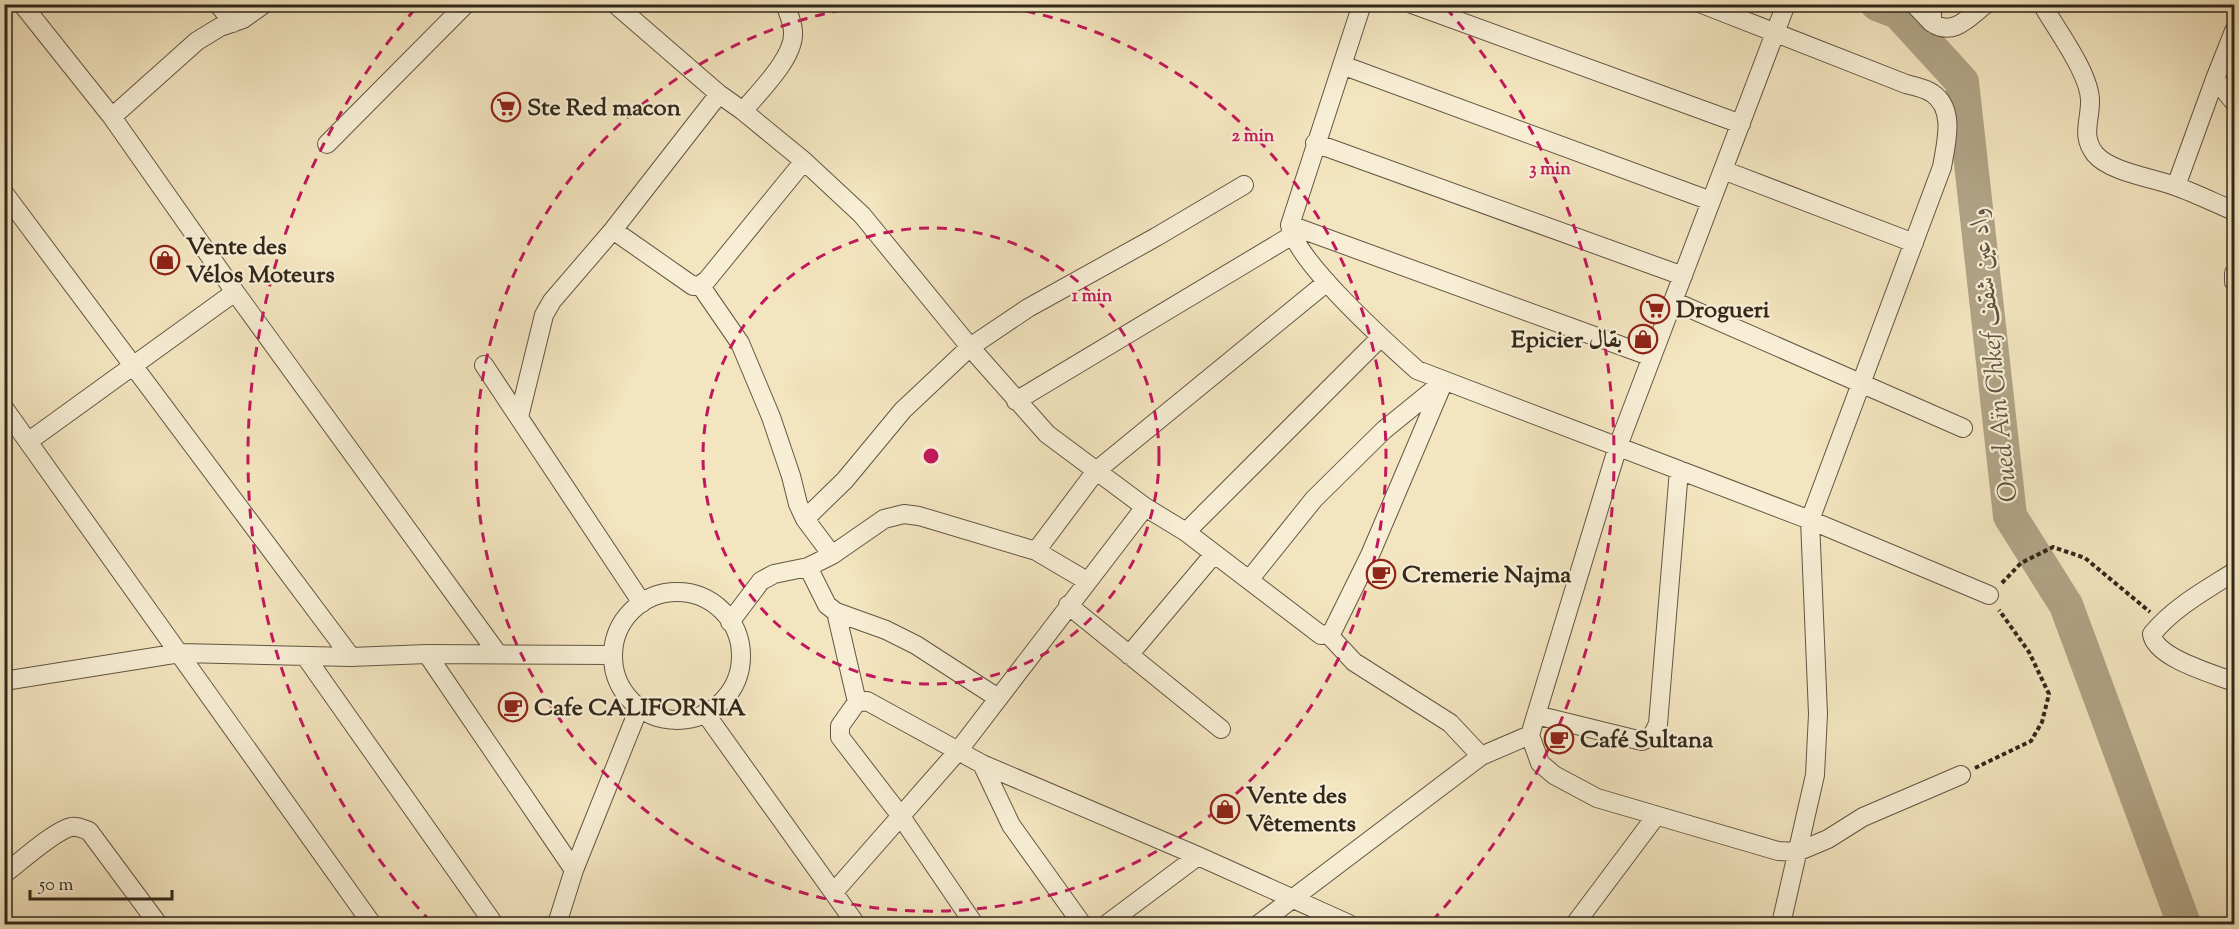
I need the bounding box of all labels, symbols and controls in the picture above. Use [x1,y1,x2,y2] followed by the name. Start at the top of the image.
[490,91,522,123] supermarket icon: Ste Red macon
[527,92,682,126] place label: Ste Red macon
[1232,124,1275,150] text: 2 min
[1529,157,1571,183] text: 3 min
[1961,206,2028,504] water label: Oued Aïn Chkef واد عين شقف
[186,231,335,293] place label: Vente des Vélos Moteurs
[149,244,181,276] shop icon: Vente des Vélos Moteurs
[1072,284,1113,310] text: 1 min
[1639,293,1671,325] supermarket icon: Drogueri
[1676,294,1770,328] place label: Drogueri
[1627,323,1659,355] shop icon: Epicier بقال
[1511,324,1622,358] place label: Epicier بقال
[921,446,941,466] centre of rings
[1365,558,1397,590] cafe icon: Cremerie Najma
[1402,559,1572,593] place label: Cremerie Najma
[497,691,529,723] cafe icon: Cafe CALIFORNIA
[534,692,746,726] place label: Cafe CALIFORNIA
[1543,723,1575,755] cafe icon: Café Sultana
[1580,724,1714,758] place label: Café Sultana
[1246,780,1356,842] place label: Vente des Vêtements
[1209,793,1241,825] shop icon: Vente des Vêtements
[30,863,172,901] scale bar
[38,873,74,899] text: 50 m

